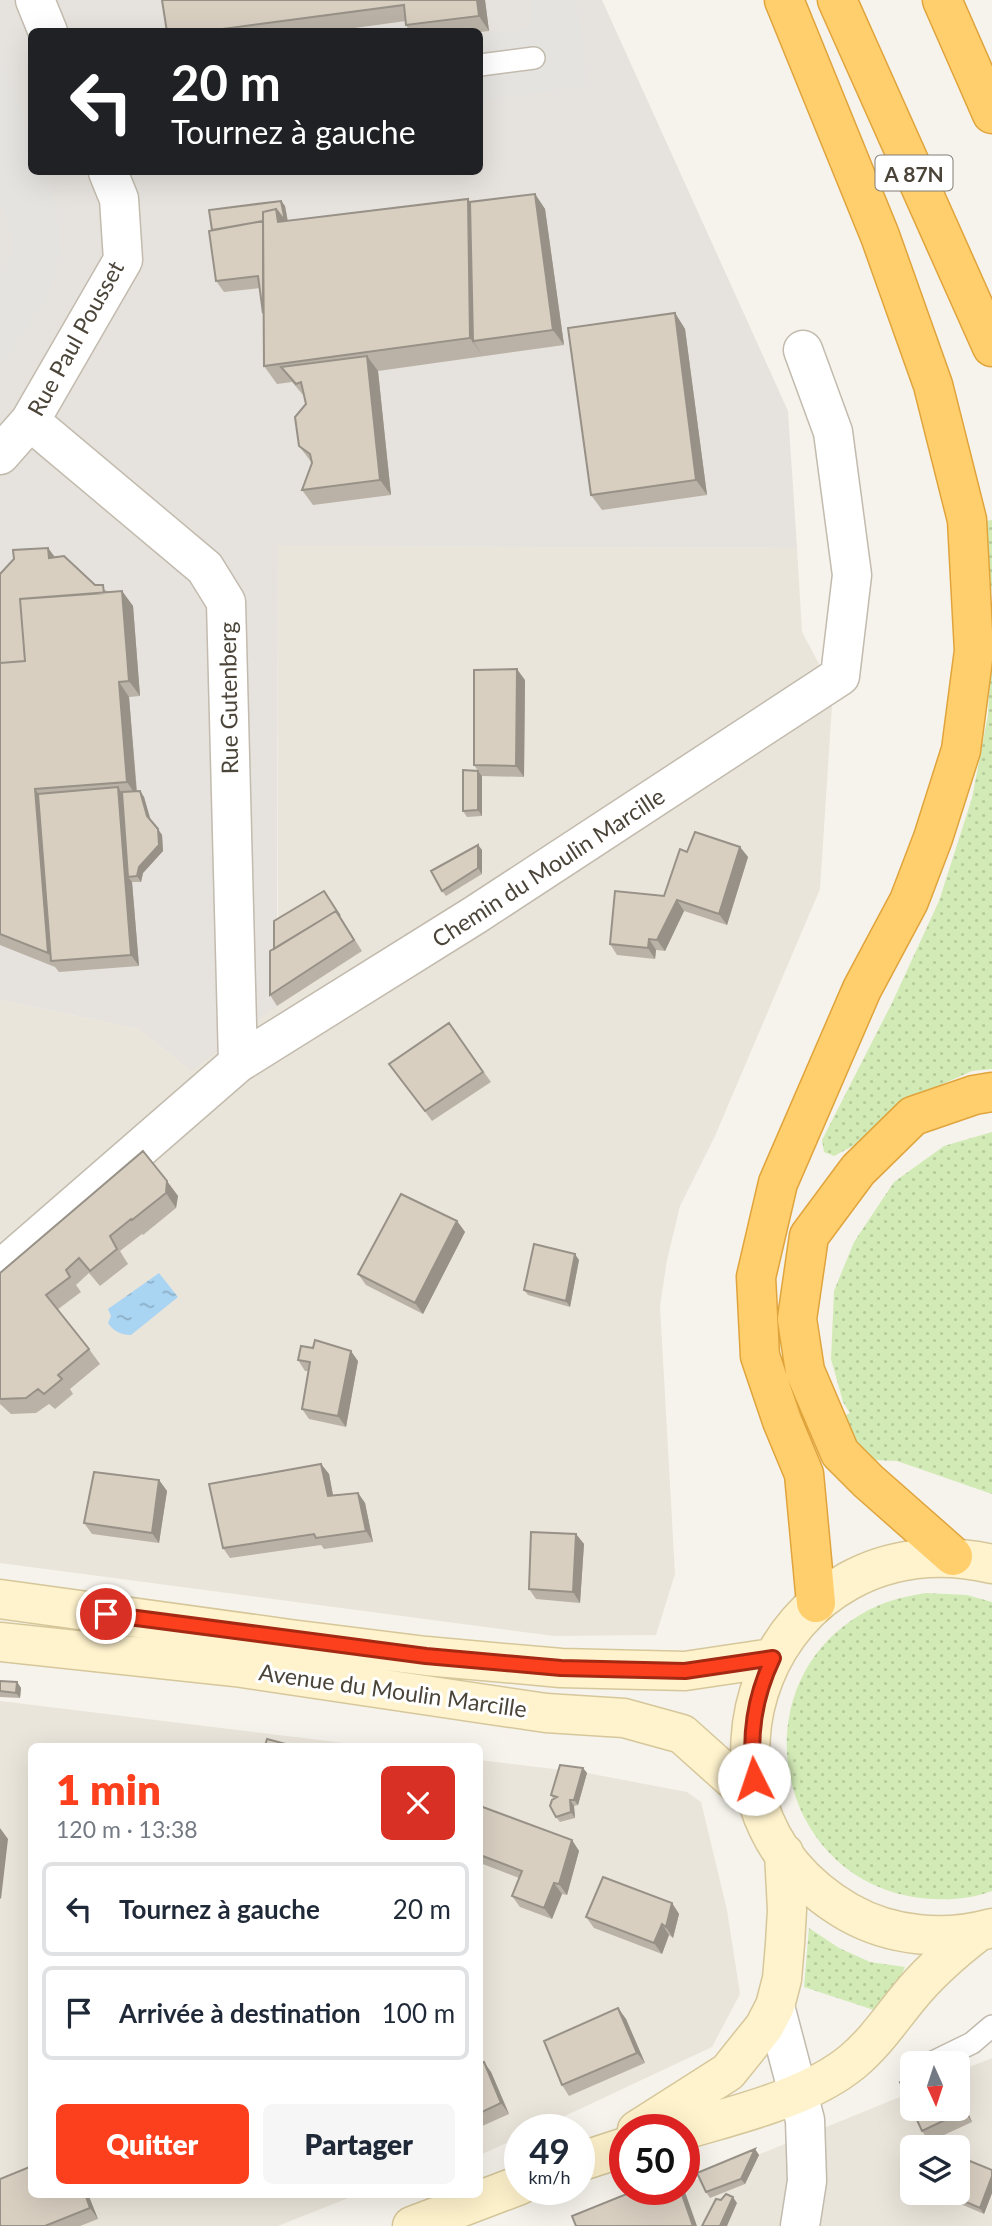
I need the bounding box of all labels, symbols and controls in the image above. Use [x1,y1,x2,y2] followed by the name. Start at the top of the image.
[171,53,281,111] text: 20 m
[56,56,147,147] icon: left
[171,112,416,151] text: Tournez à gauche
[876,156,953,190] road number: A 87N
[21,255,130,420] street label: Rue Paul Pousset
[213,621,243,774] street label: Rue Gutenberg
[427,781,669,953] street label: Chemin du Moulin Marcille
[76,1584,136,1644] pin
[87,1595,125,1633] icon: arrive
[257,1657,529,1723] street label: Avenue du Moulin Marcille
[717,1742,791,1816] position arrow
[56,1764,161,1814] text: 1 min
[381,1766,455,1840] button: close
[56,1815,198,1843] text: 120 m · 13:38
[60,1890,98,1928] icon: left
[119,1893,320,1925] text: Tournez à gauche
[393,1893,451,1925] text: 20 m
[60,1994,98,2032] icon: arrive
[119,1997,361,2029] text: Arrivée à destination
[382,1997,455,2029] text: 100 m
[900,2051,970,2121] north arrow
[900,2051,970,2205] map controls
[56,2104,249,2184] button: Quitter
[263,2104,455,2184] button: Partager
[609,2114,700,2205] speed limit sign: 50
[529,2129,570,2171] text: 49
[900,2135,970,2205] button: layers
[528,2166,571,2188] text: km/h

